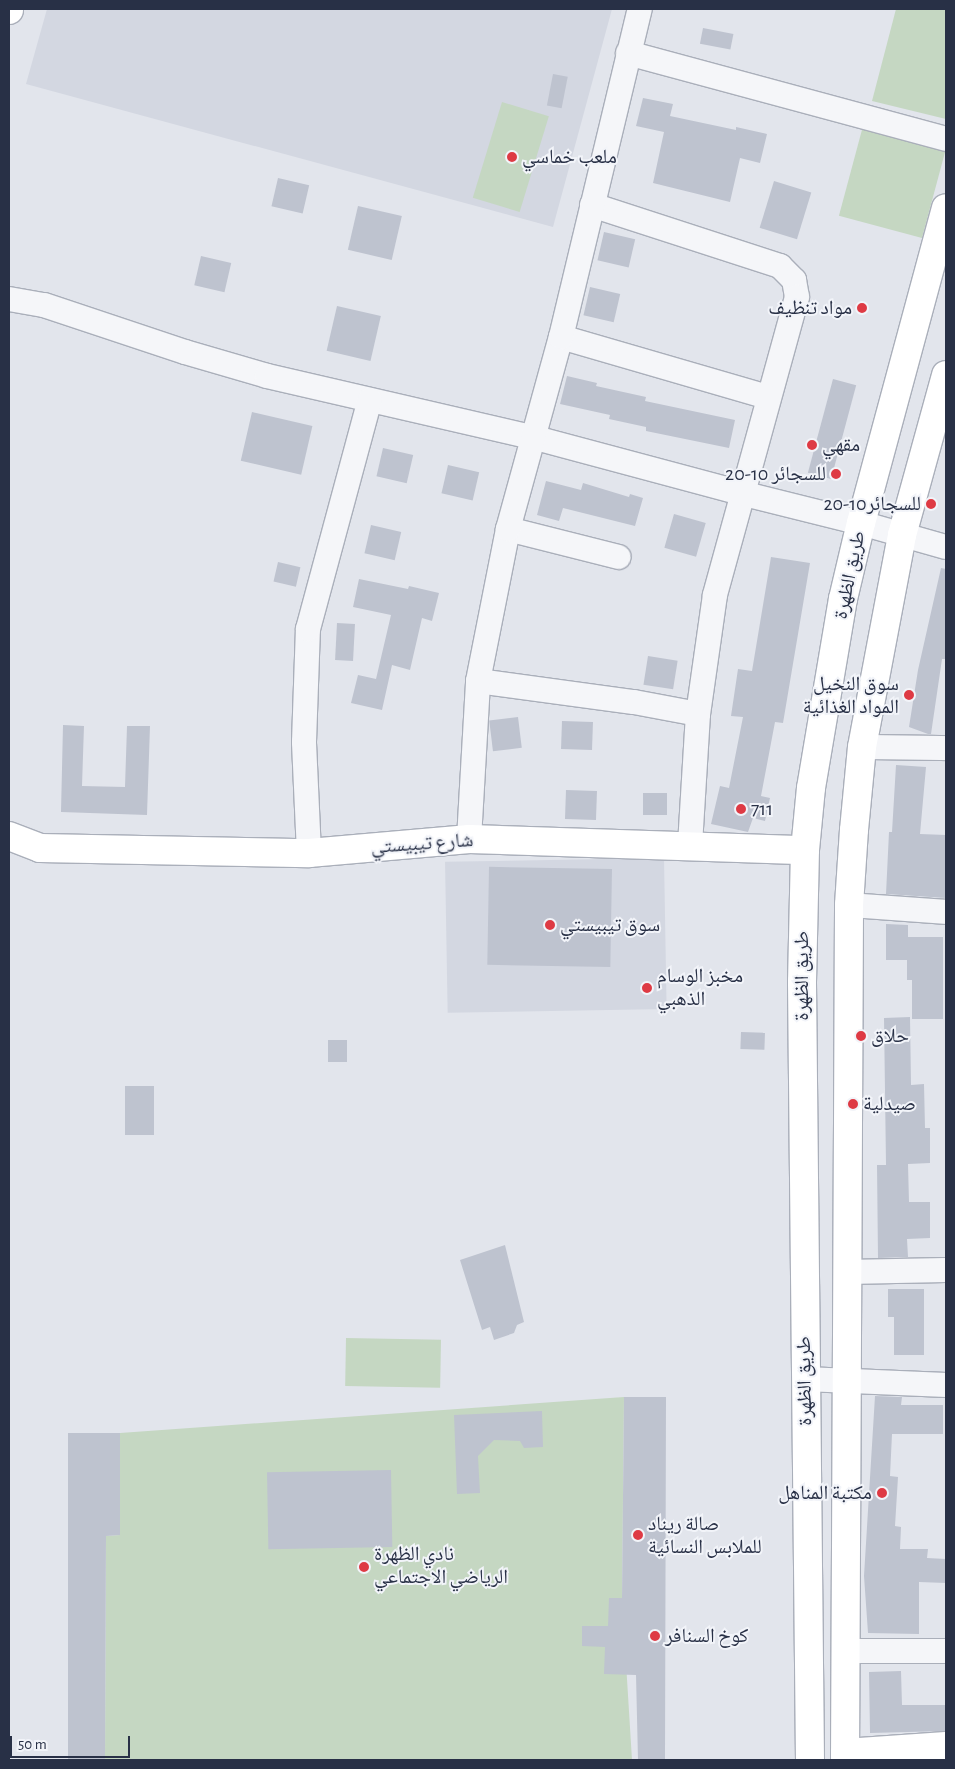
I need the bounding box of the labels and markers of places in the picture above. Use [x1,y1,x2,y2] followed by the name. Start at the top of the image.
[522,145,617,169] place label: ملعب خماسي
[506,151,518,163] marker: ملعب خماسي
[768,296,852,320] place label: مواد تنظيف
[856,302,868,314] marker: مواد تنظيف
[822,433,860,457] place label: مقهي
[806,439,818,451] marker: مقهي
[725,462,826,486] place label: 20-10 للسجائر
[830,468,842,480] marker: 20-10 للسجائر
[823,492,921,516] place label: 20-10للسجائر
[925,498,937,510] marker: 20-10للسجائر
[803,672,899,719] place label: سوق النخيل المواد الغذائية
[903,689,915,701] marker: سوق النخيل المواد الغذائية
[751,797,773,821] place label: 711
[735,803,747,815] marker: 711
[560,913,660,937] place label: سوق تيبيستي
[544,919,556,931] marker: سوق تيبيستي
[657,964,743,1011] place label: مخبز الوسام الذهبي
[641,982,653,994] marker: مخبز الوسام الذهبي
[871,1024,909,1048] place label: حلاق
[855,1030,867,1042] marker: حلاق
[863,1092,916,1116] place label: صيدلية
[847,1098,859,1110] marker: صيدلية
[778,1481,872,1505] place label: مكتبة المناهل
[876,1487,888,1499] marker: مكتبة المناهل
[648,1512,762,1559] place label: صالة ريناد للملابس النسائية
[632,1529,644,1541] marker: صالة ريناد للملابس النسائية
[374,1543,508,1590] place label: نادي الظهرة الرياضي الاجتماعي
[358,1561,370,1573] marker: نادي الظهرة الرياضي الاجتماعي
[665,1624,748,1648] place label: كوخ السنافر
[649,1630,661,1642] marker: كوخ السنافر

